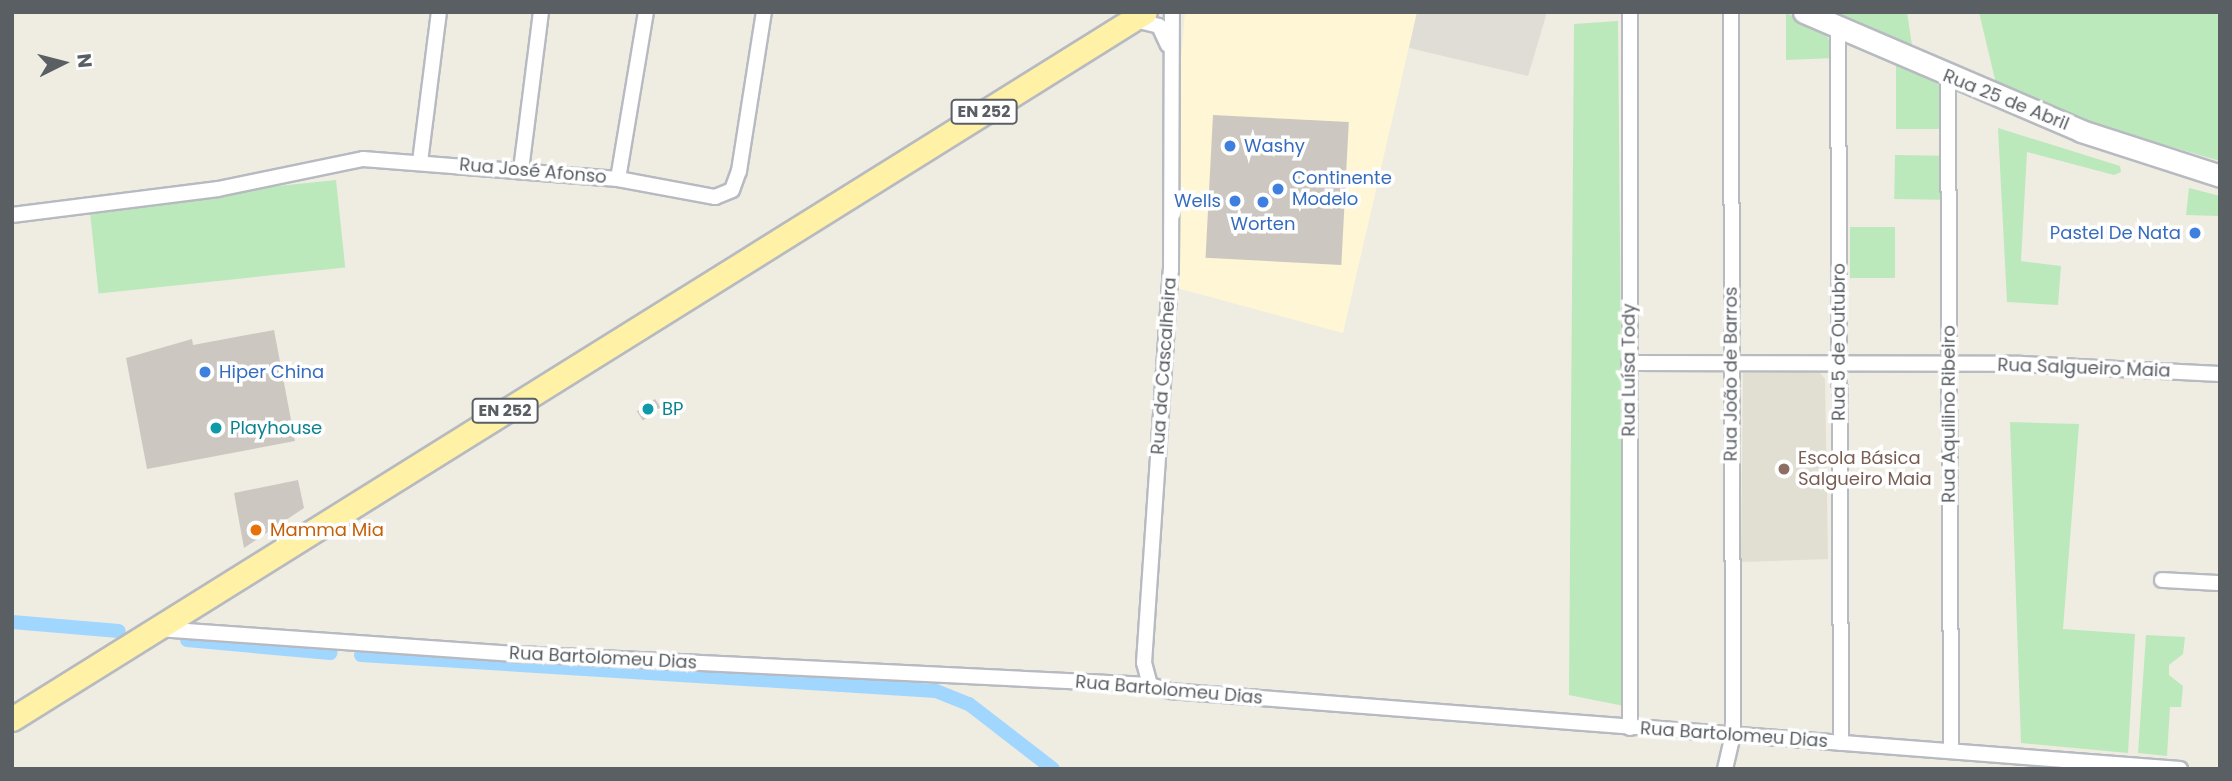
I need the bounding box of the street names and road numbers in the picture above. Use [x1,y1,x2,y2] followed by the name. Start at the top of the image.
[1940,65,2072,135] street label: Rua 25 de Abril
[949,100,1019,124] road number: EN 252
[458,154,608,188] street label: Rua José Afonso
[1828,263,1850,421] street label: Rua 5 de Outubro
[1147,277,1181,455] street label: Rua da Cascalheira
[1720,287,1742,461] street label: Rua João de Barros
[1618,303,1640,437] street label: Rua Luísa Tody
[1938,325,1960,503] street label: Rua Aquilino Ribeiro
[1997,354,2171,382] street label: Rua Salgueiro Maia
[470,398,540,424] road number: EN 252
[509,642,697,674] street label: Rua Bartolomeu Dias
[1074,671,1264,709] street label: Rua Bartolomeu Dias
[1639,718,1829,752] street label: Rua Bartolomeu Dias

